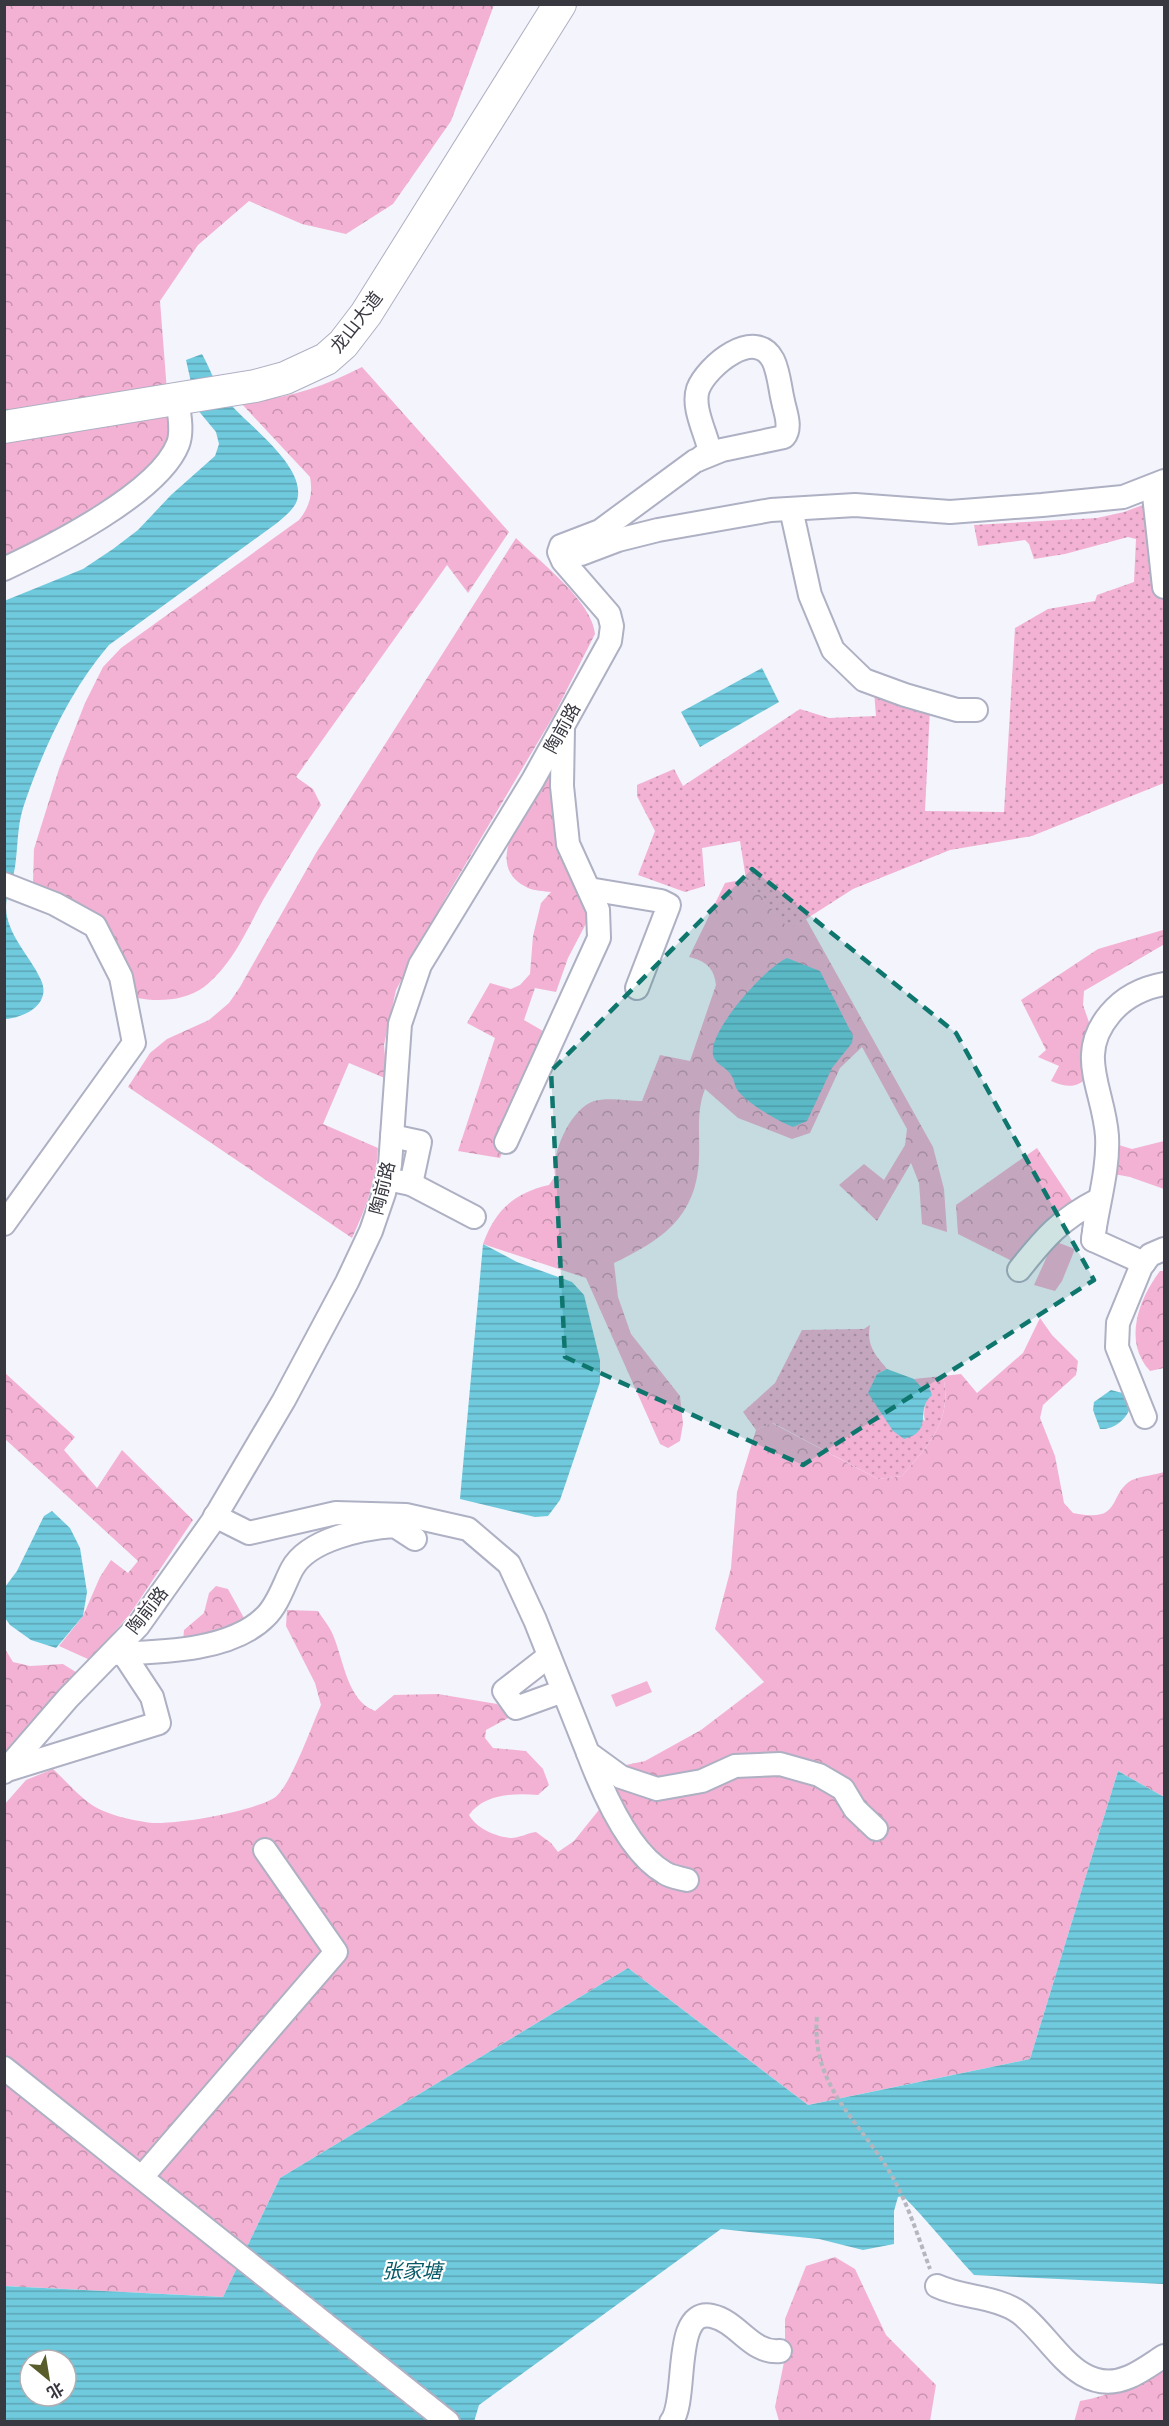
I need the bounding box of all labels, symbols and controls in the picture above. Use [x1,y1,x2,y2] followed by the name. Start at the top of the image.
[326,287,386,357] street label: 龙山大道
[540,699,584,757] street label: 陶前路
[365,1159,399,1217] street label: 陶前路
[122,1582,172,1638] street label: 陶前路
[382,2259,445,2283] water label: 张家塘
[18,2348,78,2408] north arrow
[44,2378,67,2403] text: 北

